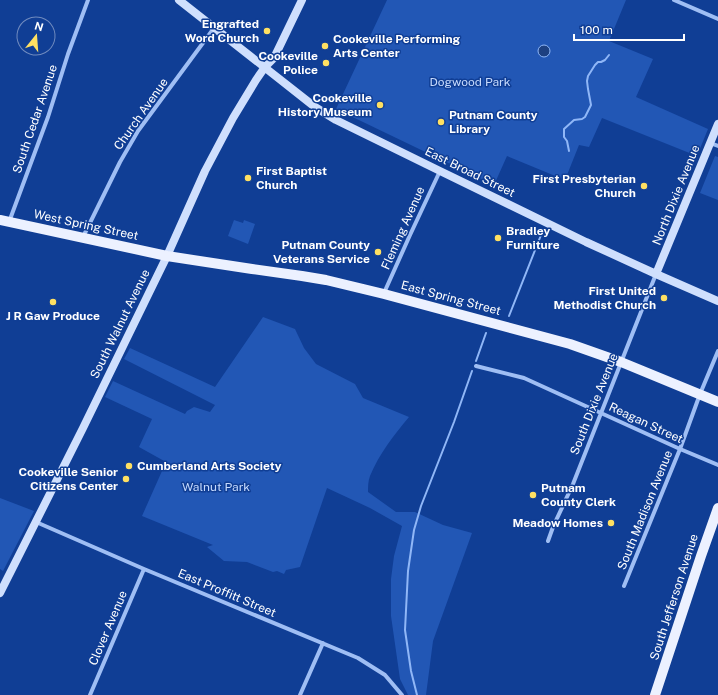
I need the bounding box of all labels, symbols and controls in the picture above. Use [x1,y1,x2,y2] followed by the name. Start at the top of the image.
[16,16,56,56] north arrow
[574,16,684,42] scale bar
[185,17,259,45] place label: Engrafted Word Church
[33,19,45,33] text: N
[580,23,613,37] text: 100 m
[262,26,272,36] marker: Engrafted Word Church
[333,32,461,60] place label: Cookeville Performing Arts Center
[320,41,330,51] marker: Cookeville Performing Arts Center
[258,49,318,77] place label: Cookeville Police
[321,58,331,68] marker: Cookeville Police
[10,63,60,175] street label: South Cedar Avenue
[111,75,171,153] street label: Church Avenue
[429,75,511,89] park label: Dogwood Park
[278,91,372,119] place label: Cookeville History Museum
[375,100,385,110] marker: Cookeville History Museum
[449,108,538,136] place label: Putnam County Library
[436,117,446,127] marker: Putnam County Library
[650,143,703,247] street label: North Dixie Avenue
[423,144,518,200] street label: East Broad Street
[256,164,327,192] place label: First Baptist Church
[533,172,636,200] place label: First Presbyterian Church
[243,173,253,183] marker: First Baptist Church
[639,181,649,191] marker: First Presbyterian Church
[378,184,428,272] street label: Fleming Avenue
[32,207,140,243] street label: West Spring Street
[506,224,560,252] place label: Bradley Furniture
[493,233,503,243] marker: Bradley Furniture
[273,238,370,266] place label: Putnam County Veterans Service
[373,247,383,257] marker: Putnam County Veterans Service
[87,267,153,381] street label: South Walnut Avenue
[400,278,503,318] street label: East Spring Street
[553,284,656,312] place label: First United Methodist Church
[659,293,669,303] marker: First United Methodist Church
[48,297,58,307] marker: J R Gaw Produce
[6,309,100,323] place label: J R Gaw Produce
[567,351,621,457] street label: South Dixie Avenue
[607,400,686,446] street label: Reagan Street
[615,448,675,572] street label: South Madison Avenue
[137,459,282,473] place label: Cumberland Arts Society
[124,461,134,471] marker: Cumberland Arts Society
[18,465,118,493] place label: Cookeville Senior Citizens Center
[121,474,131,484] marker: Cookeville Senior Citizens Center
[182,480,250,494] park label: Walnut Park
[541,481,616,509] place label: Putnam County Clerk
[528,490,538,500] marker: Putnam County Clerk
[512,516,603,530] place label: Meadow Homes
[606,518,616,528] marker: Meadow Homes
[647,532,701,662] street label: South Jefferson Avenue
[176,566,278,620] street label: East Proffitt Street
[86,588,130,667] street label: Clover Avenue

